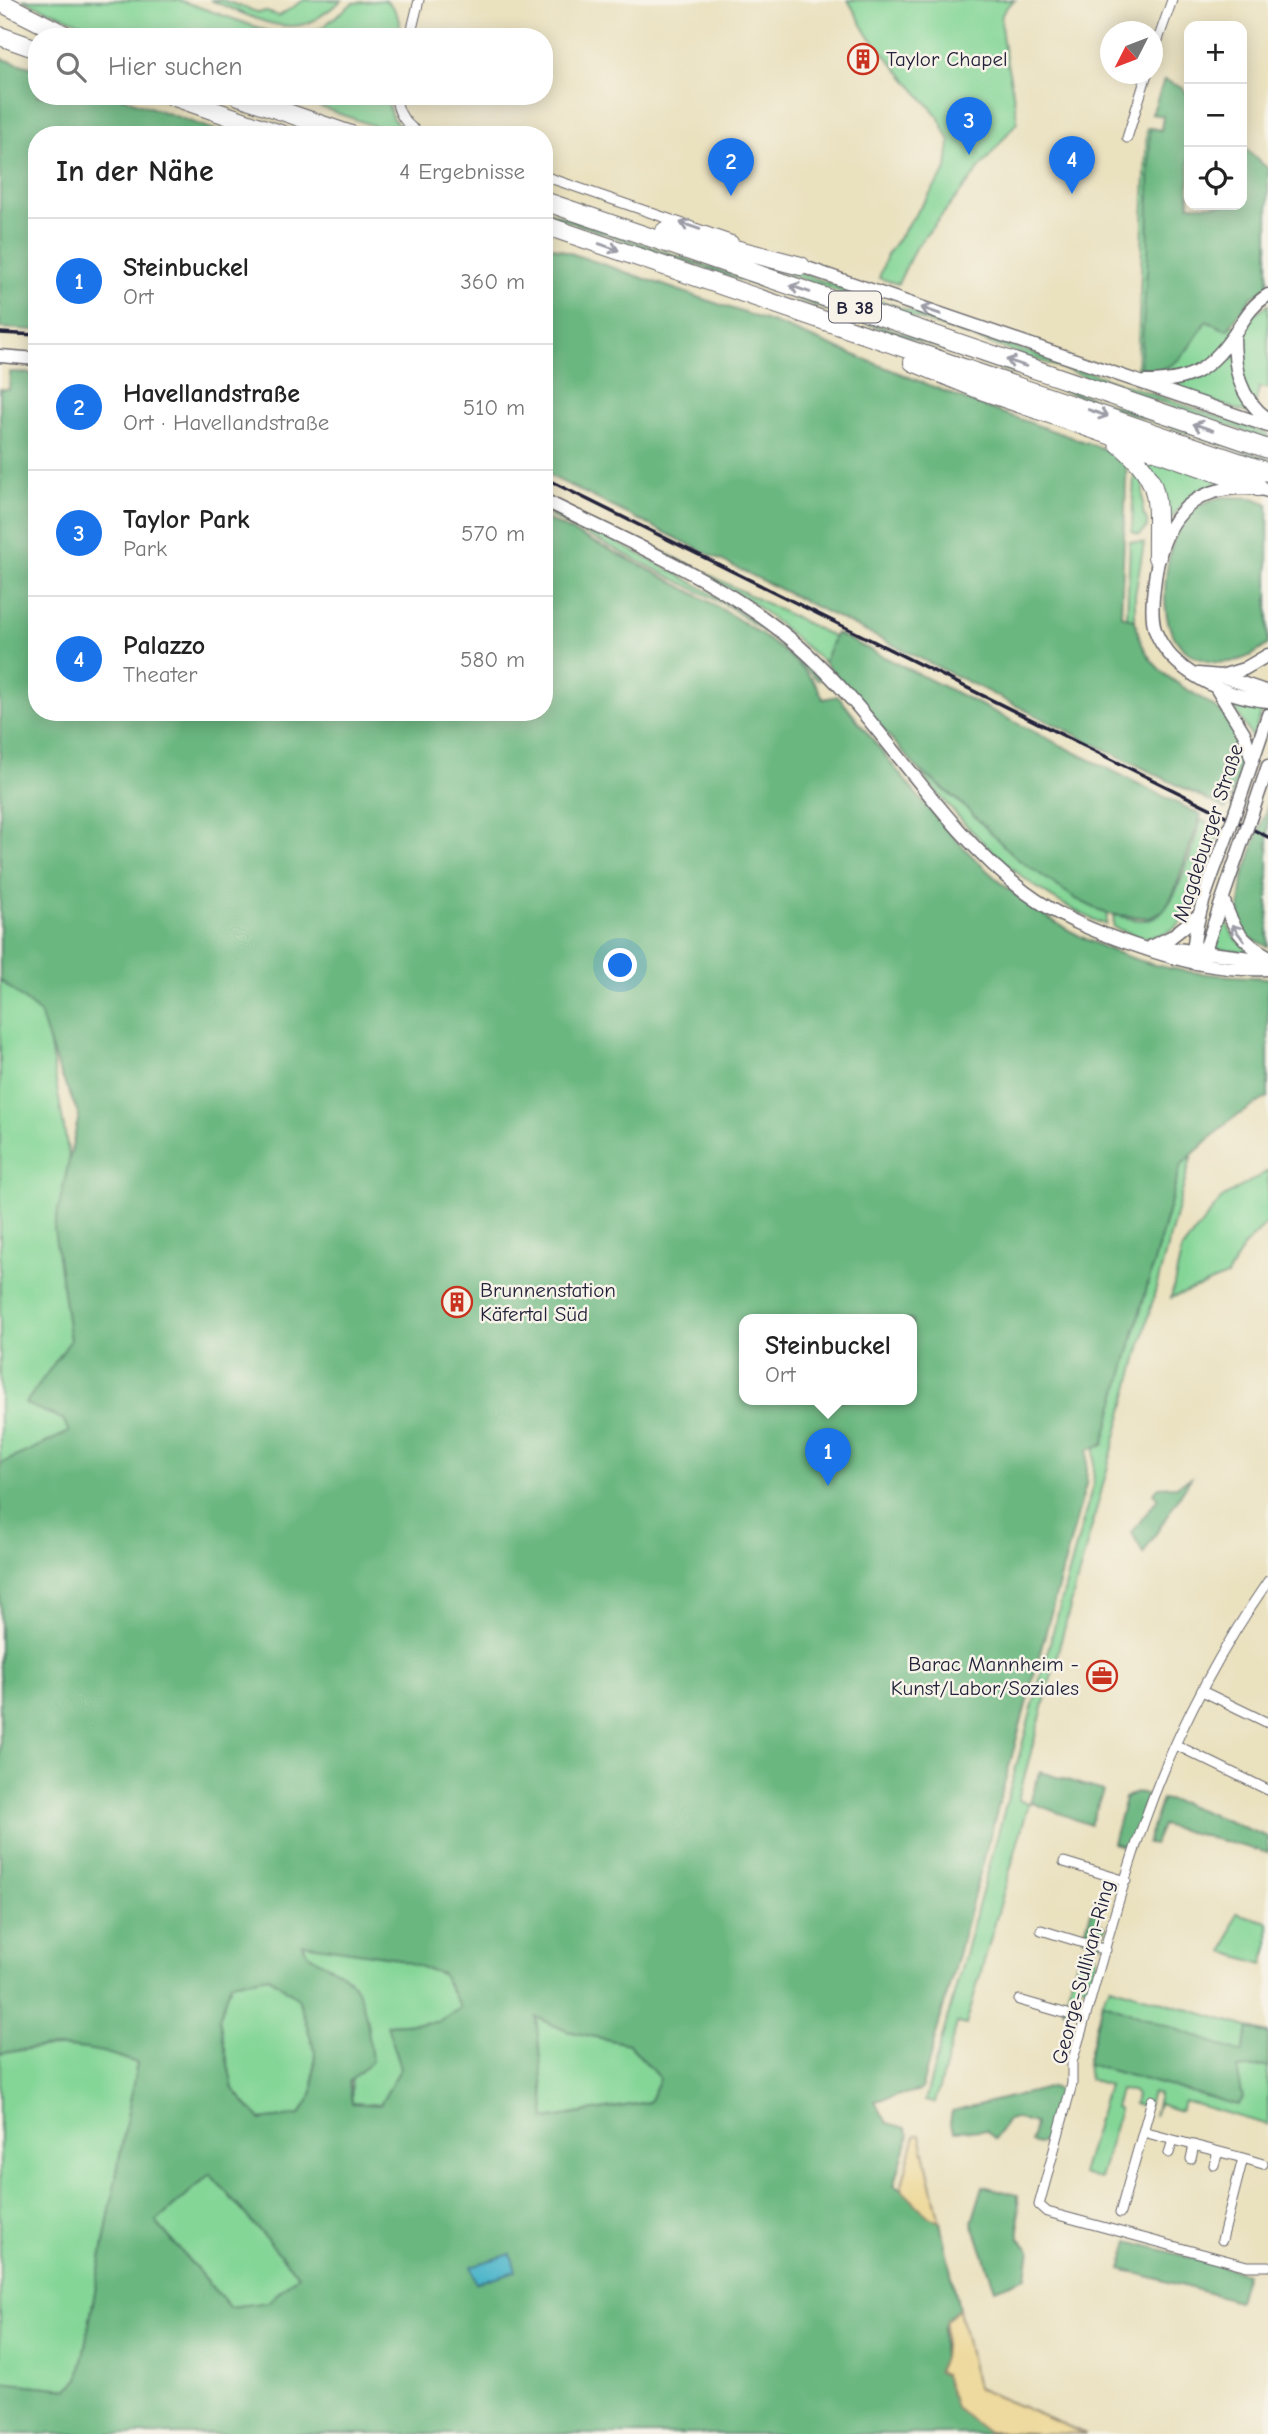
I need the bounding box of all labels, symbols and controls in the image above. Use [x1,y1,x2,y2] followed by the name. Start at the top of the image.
[1100,21,1163,84] north arrow
[1184,21,1247,210] map controls
[1184,21,1247,84] button: +
[28,28,553,105] search box
[846,42,880,76] building icon: Taylor Chapel
[886,47,1008,71] place label: Taylor Chapel
[52,48,90,86] icon: search
[108,52,243,82] text: Hier suchen
[1184,84,1247,147] button: −
[946,97,992,155] pin: 3
[1049,136,1095,194] pin: 4
[708,138,754,196] pin: 2
[1184,147,1247,210] button: locate
[56,154,214,189] text: In der Nähe
[399,158,525,185] text: 4 Ergebnisse
[680,219,702,231] one-way arrow
[597,242,619,254] one-way arrow
[123,253,249,283] text: Steinbuckel
[74,268,84,295] text: 1
[460,268,525,295] text: 360 m
[790,282,812,294] one-way arrow
[123,283,154,310] text: Ort
[829,292,881,322] road number: B 38
[920,304,942,316] one-way arrow
[1005,356,1027,368] one-way arrow
[123,379,300,409] text: Havellandstraße
[73,394,85,421] text: 2
[463,394,525,421] text: 510 m
[1087,408,1109,421] one-way arrow
[123,409,329,436] text: Ort · Havellandstraße
[1193,420,1215,432] one-way arrow
[123,505,250,535] text: Taylor Park
[73,520,85,547] text: 3
[461,520,525,547] text: 570 m
[123,535,167,562] text: Park
[123,631,205,661] text: Palazzo
[74,646,84,673] text: 4
[460,646,525,673] text: 580 m
[123,661,197,688] text: Theater
[1168,741,1248,925] street label: Magdeburger Straße
[1231,924,1246,943] one-way arrow
[603,948,637,982] your location
[480,1278,616,1326] place label: Brunnenstation Käfertal Süd
[440,1285,474,1319] building icon: Brunnenstation Käfertal Süd
[739,1314,917,1405] popup
[765,1331,891,1361] text: Steinbuckel
[765,1361,796,1388] text: Ort
[805,1428,851,1486] pin: 1
[891,1652,1079,1700] place label: Barac Mannheim - Kunst/Labor/Soziales
[1085,1659,1119,1693] office icon: Barac Mannheim - Kunst/Labor/Soziales
[1047,1877,1119,2067] street label: George-Sullivan-Ring

